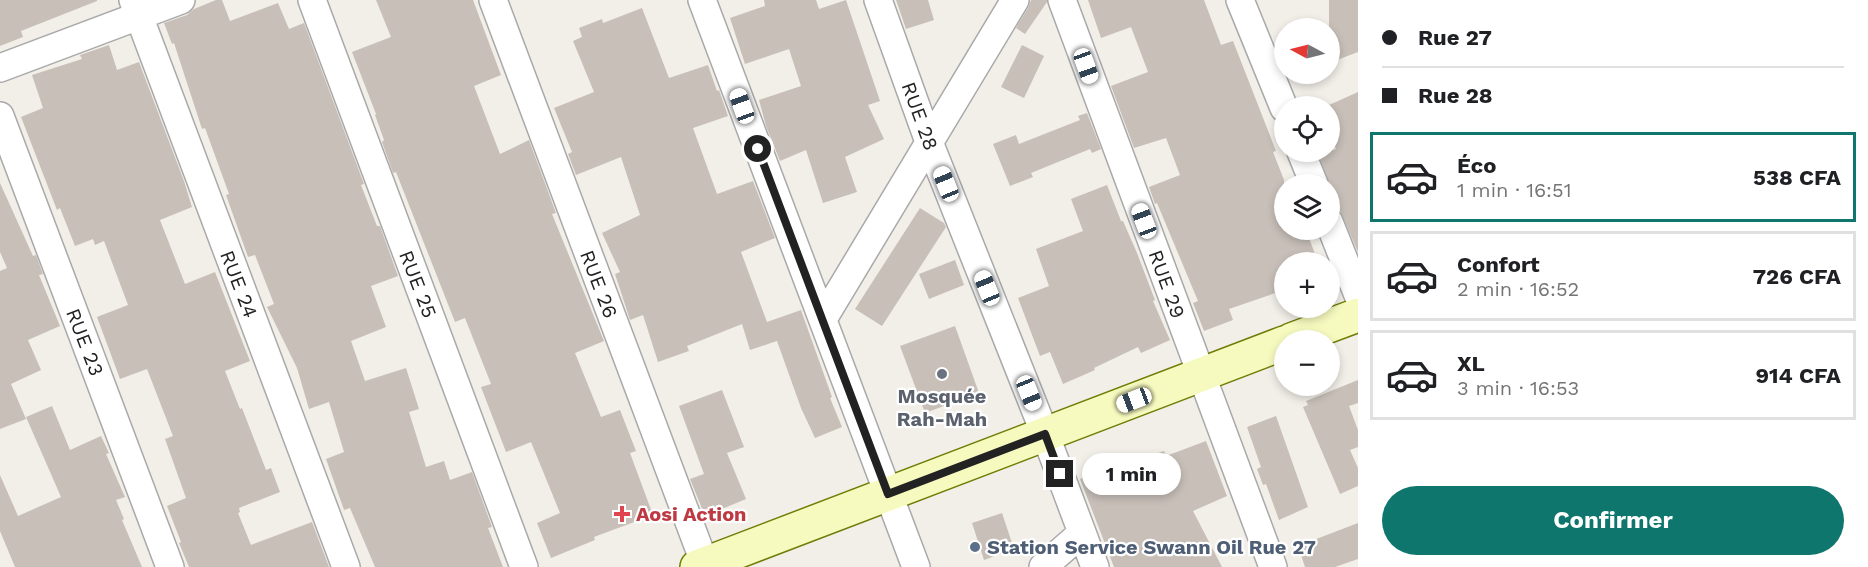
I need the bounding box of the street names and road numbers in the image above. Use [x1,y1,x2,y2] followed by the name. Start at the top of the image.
[897,79,943,153] street label: RUE 28
[215,247,263,321] street label: RUE 24
[394,247,442,321] street label: RUE 25
[575,247,623,321] street label: RUE 26
[1144,247,1190,321] street label: RUE 29
[61,305,109,379] street label: RUE 23

